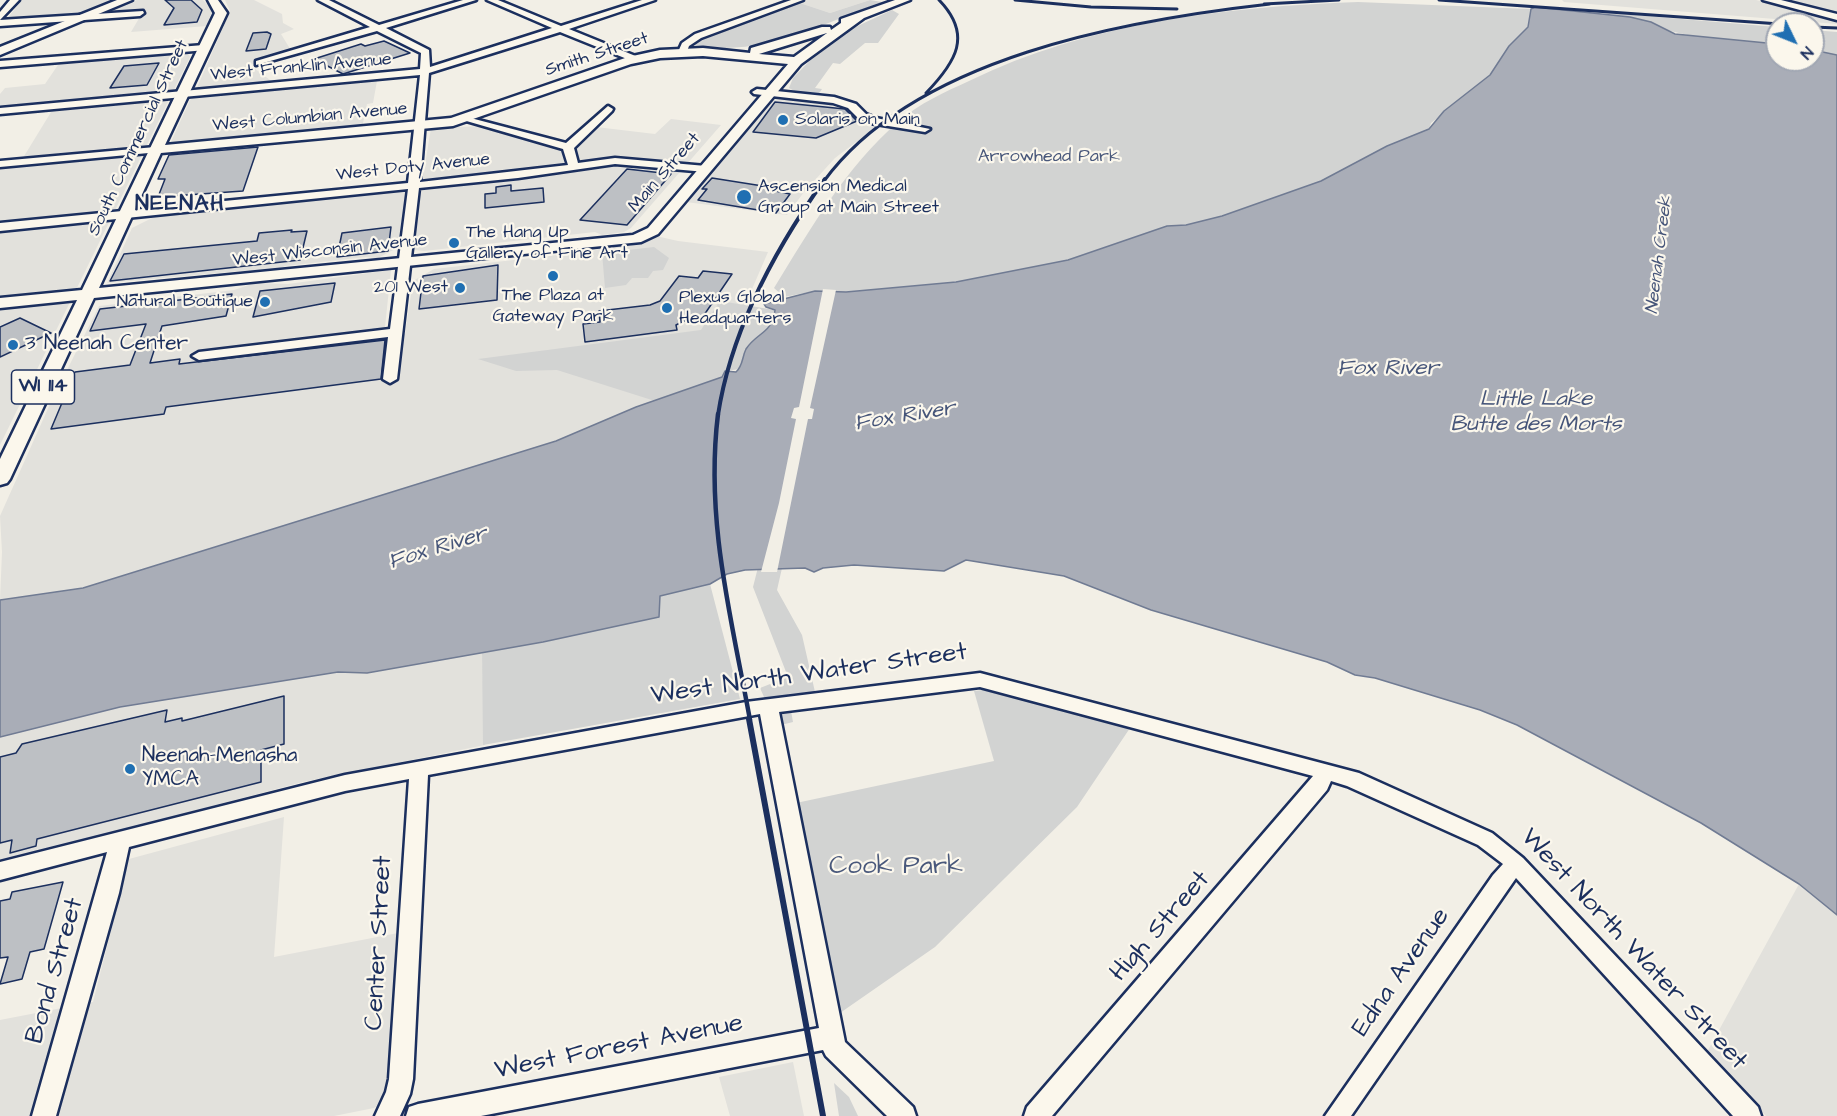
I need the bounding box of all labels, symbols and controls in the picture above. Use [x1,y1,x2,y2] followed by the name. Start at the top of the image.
[1765,12,1825,72] north arrow
[543,28,651,82] street label: Smith Street
[84,37,194,239] street label: South Commercial Street
[1795,42,1818,64] text: N
[209,49,393,87] street label: West Franklin Avenue
[212,99,408,137] street label: West Columbian Avenue
[795,109,920,131] place label: Solaris on Main
[776,113,790,127] marker: Solaris on Main
[625,129,705,217] street label: Main Street
[978,146,1120,168] park label: Arrowhead Park
[335,149,491,187] street label: West Doty Avenue
[758,176,939,219] place label: Ascension Medical Group at Main Street
[735,188,753,206] marker: Ascension Medical Group at Main Street
[135,192,225,218] district label: NEENAH
[1642,195,1678,315] water label: Neenah Creek
[466,222,628,264] place label: The Hang Up Gallery of Fine Art
[231,230,429,272] street label: West Wisconsin Avenue
[447,236,461,250] marker: The Hang Up Gallery of Fine Art
[546,269,560,283] marker: The Plaza at Gateway Park
[374,277,448,299] place label: 201 West
[453,281,467,295] marker: 201 West
[492,285,614,328] place label: The Plaza at Gateway Park
[679,287,791,330] place label: Plexus Global Headquarters
[117,291,253,313] place label: Natural Boutique
[258,295,272,309] marker: Natural Boutique
[660,301,674,315] marker: Plexus Global Headquarters
[25,332,188,358] place label: 3 Neenah Center
[6,338,20,352] marker: 3 Neenah Center
[1337,356,1439,382] water label: Fox River
[12,370,74,404] road number: WI 114
[1451,387,1621,439] water label: Little Lake Butte des Morts
[853,396,957,438] water label: Fox River
[386,522,490,576] water label: Fox River
[649,637,969,713] street label: West North Water Street
[142,744,298,794] place label: Neenah-Menasha YMCA
[123,762,137,776] marker: Neenah-Menasha YMCA
[1513,823,1753,1077] street label: West North Water Street
[829,852,963,884] park label: Cook Park
[360,855,400,1031] street label: Center Street
[1104,865,1218,989] street label: High Street
[20,895,92,1047] street label: Bond Street
[1346,903,1458,1043] street label: Edna Avenue
[492,1009,746,1087] street label: West Forest Avenue

